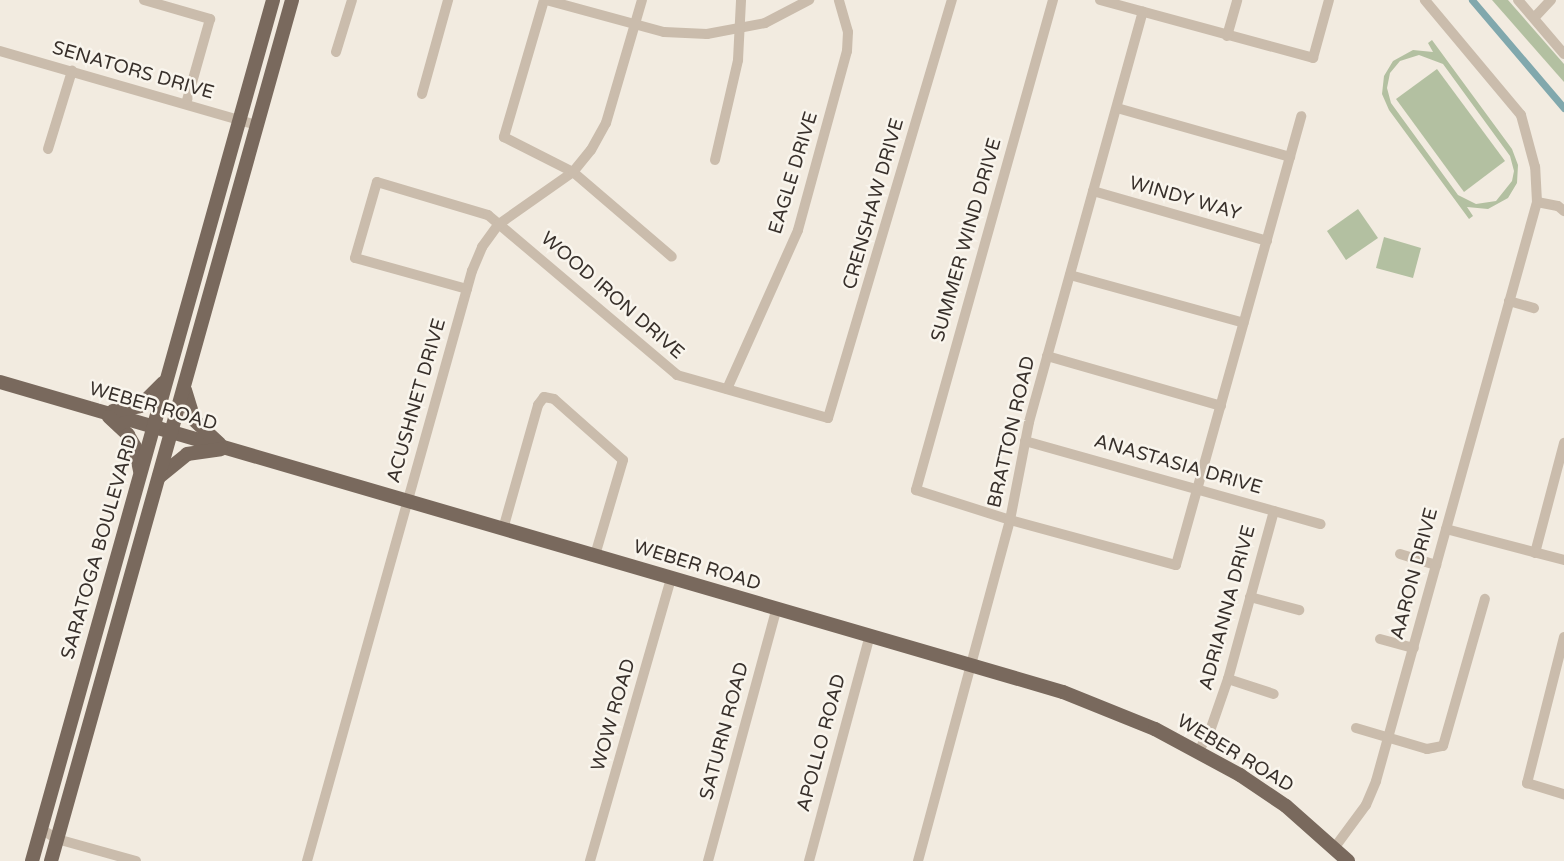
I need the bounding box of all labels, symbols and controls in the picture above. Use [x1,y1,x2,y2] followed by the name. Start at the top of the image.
[49,37,217,105] street label: SENATORS DRIVE
[765,109,823,237] street label: EAGLE DRIVE
[839,116,909,292] street label: CRENSHAW DRIVE
[927,135,1007,345] street label: SUMMER WIND DRIVE
[1127,172,1243,226] street label: WINDY WAY
[536,228,688,364] street label: WOOD IRON DRIVE
[383,316,451,486] street label: ACUSHNET DRIVE
[983,354,1041,510] street label: BRATTON ROAD
[86,378,220,436] street label: WEBER ROAD
[1091,430,1265,500] street label: ANASTASIA DRIVE
[57,432,143,662] street label: SARATOGA BOULEVARD
[1386,506,1444,642] street label: AARON DRIVE
[1195,523,1261,693] street label: ADRIANNA DRIVE
[630,536,764,596] street label: WEBER ROAD
[587,656,641,774] street label: WOW ROAD
[696,660,754,802] street label: SATURN ROAD
[793,672,851,814] street label: APOLLO ROAD
[1172,710,1298,798] street label: WEBER ROAD

